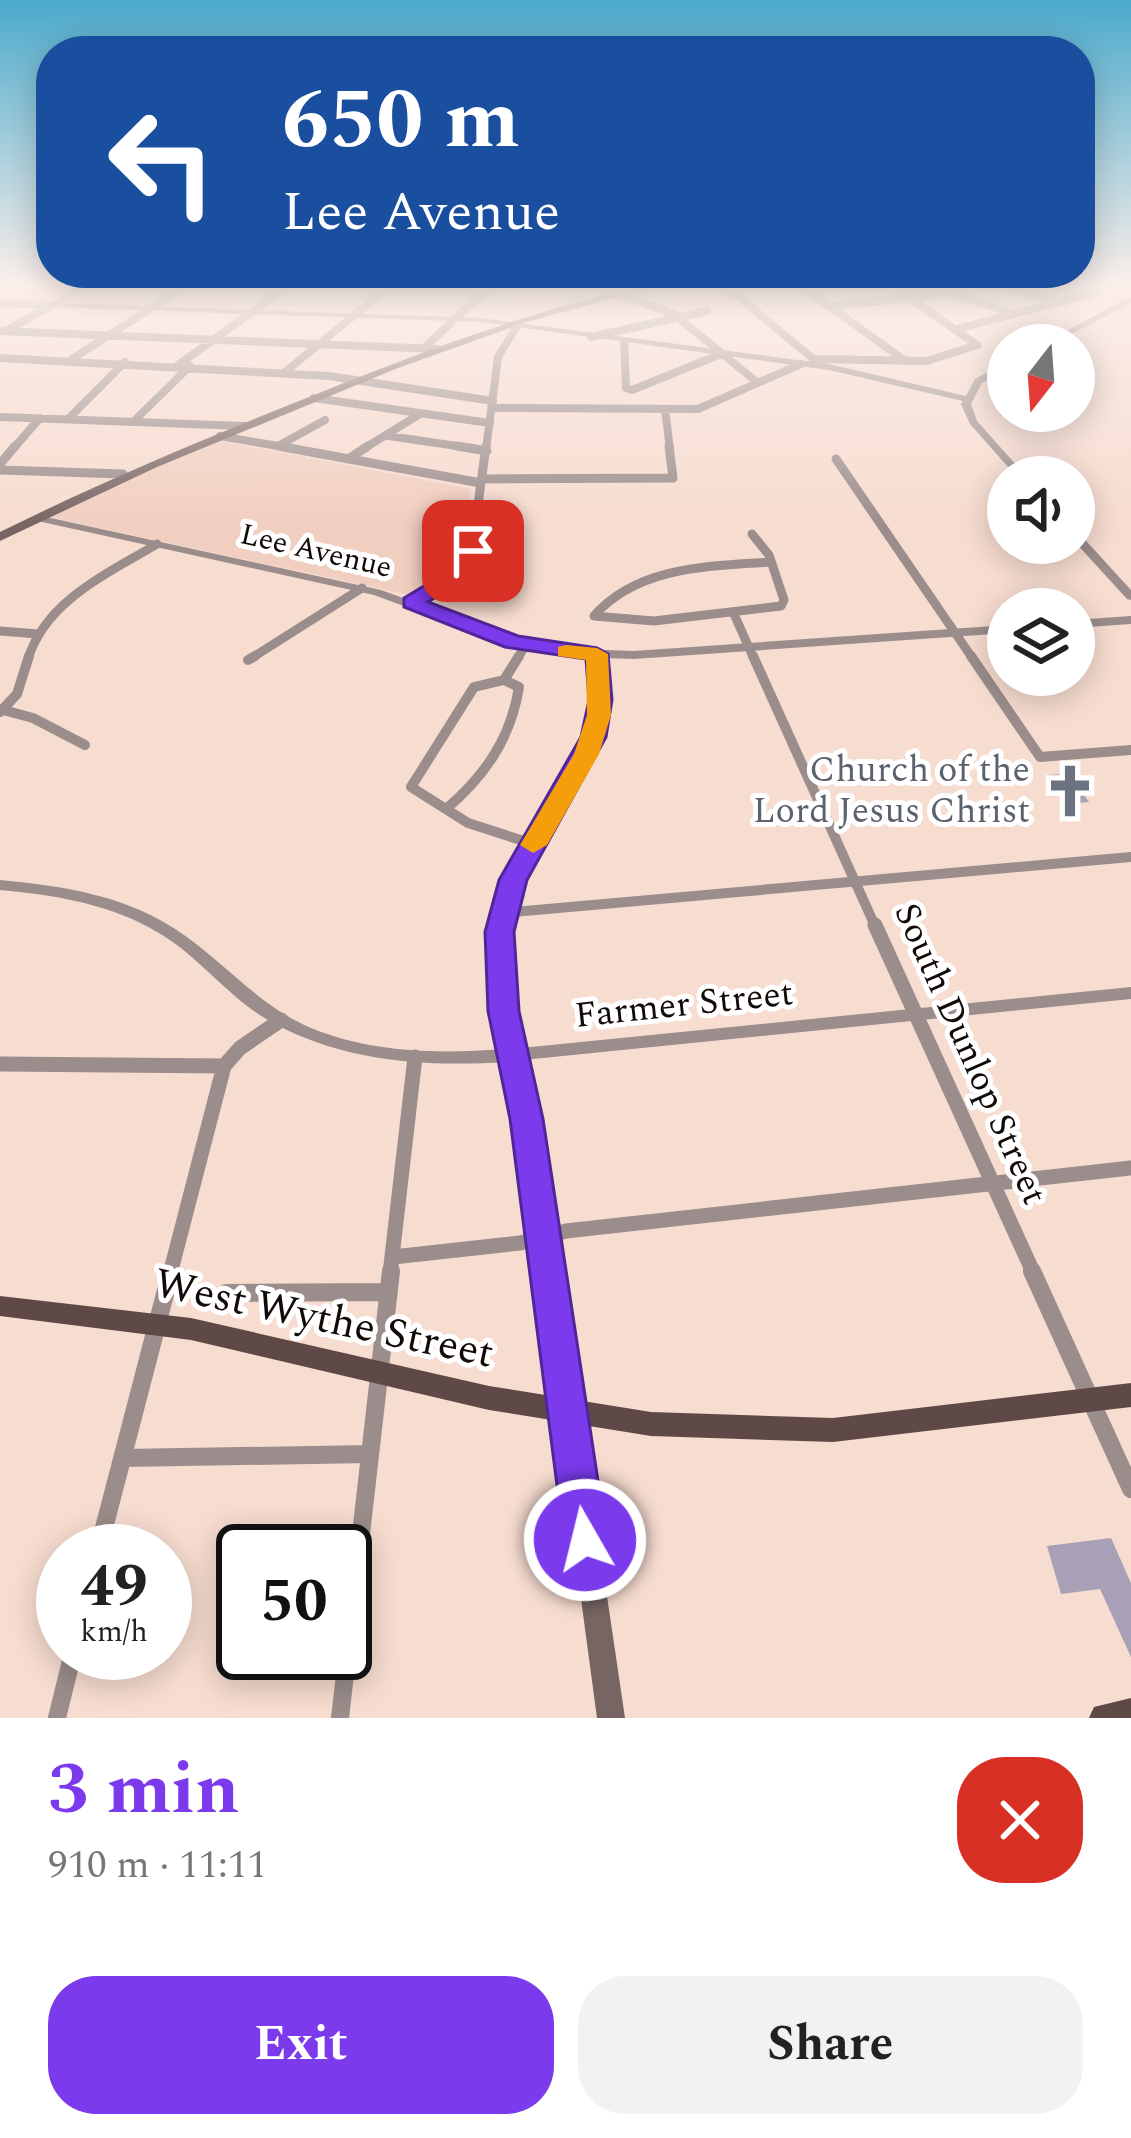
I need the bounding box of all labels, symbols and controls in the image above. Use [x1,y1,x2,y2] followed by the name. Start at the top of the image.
[282,57,520,185] text: 650 m
[84,84,240,240] icon: left
[282,172,560,254] text: Lee Avenue
[987,324,1095,432] north arrow
[987,324,1095,696] map controls
[987,456,1095,564] button: sound
[422,500,524,602] pin
[236,511,396,591] street label: Lee Avenue
[440,518,506,584] icon: arrive
[987,588,1095,696] button: layers
[753,743,1030,839] place label: Church of the Lord Jesus Christ
[1041,762,1099,820] church icon: Church of the Lord Jesus Christ
[879,894,1061,1214] street label: South Dunlop Street
[572,966,796,1044] street label: Farmer Street
[148,1252,500,1386] street label: West Wythe Street
[522,1477,648,1603] position arrow
[216,1524,372,1680] speed limit sign: 50
[80,1541,148,1633] text: 49
[80,1609,148,1655] text: km/h
[48,1736,240,1845] text: 3 min
[957,1757,1083,1883] button: close
[48,1836,267,1895] text: 910 m · 11:11
[48,1976,554,2114] button: Exit
[578,1976,1083,2114] button: Share

